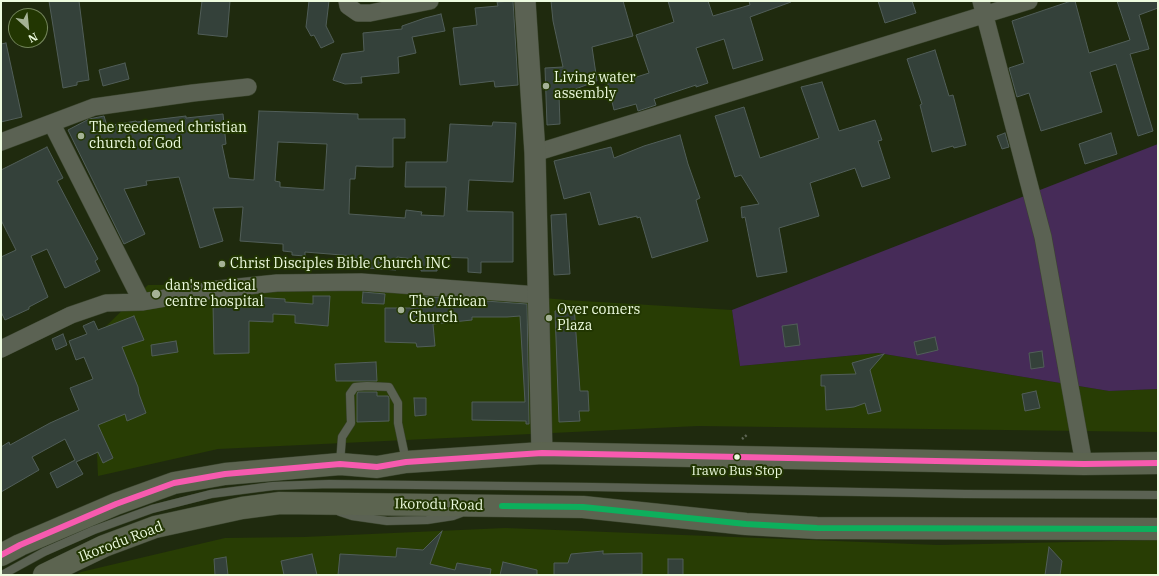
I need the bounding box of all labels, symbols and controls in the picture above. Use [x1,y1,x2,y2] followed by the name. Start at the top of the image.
[8,8,48,48] north arrow
[26,30,40,46] text: N
[554,70,635,102] place label: Living water assembly
[541,81,551,91] marker: Living water assembly
[89,120,247,152] place label: The reedemed christian church of God
[76,131,86,141] marker: The reedemed christian church of God
[230,256,450,272] place label: Christ Disciples Bible Church INC
[217,259,227,269] marker: Christ Disciples Bible Church INC
[165,278,264,310] place label: dan's medical centre hospital
[150,288,162,300] marker: dan's medical centre hospital
[409,294,486,326] place label: The African Church
[557,302,640,334] place label: Over comers Plaza
[396,305,406,315] marker: The African Church
[544,313,554,323] marker: Over comers Plaza
[732,452,742,462] marker: Irawo Bus Stop
[691,463,783,479] place label: Irawo Bus Stop
[394,496,484,514] street label: Ikorodu Road
[77,518,165,566] street label: Ikorodu Road

